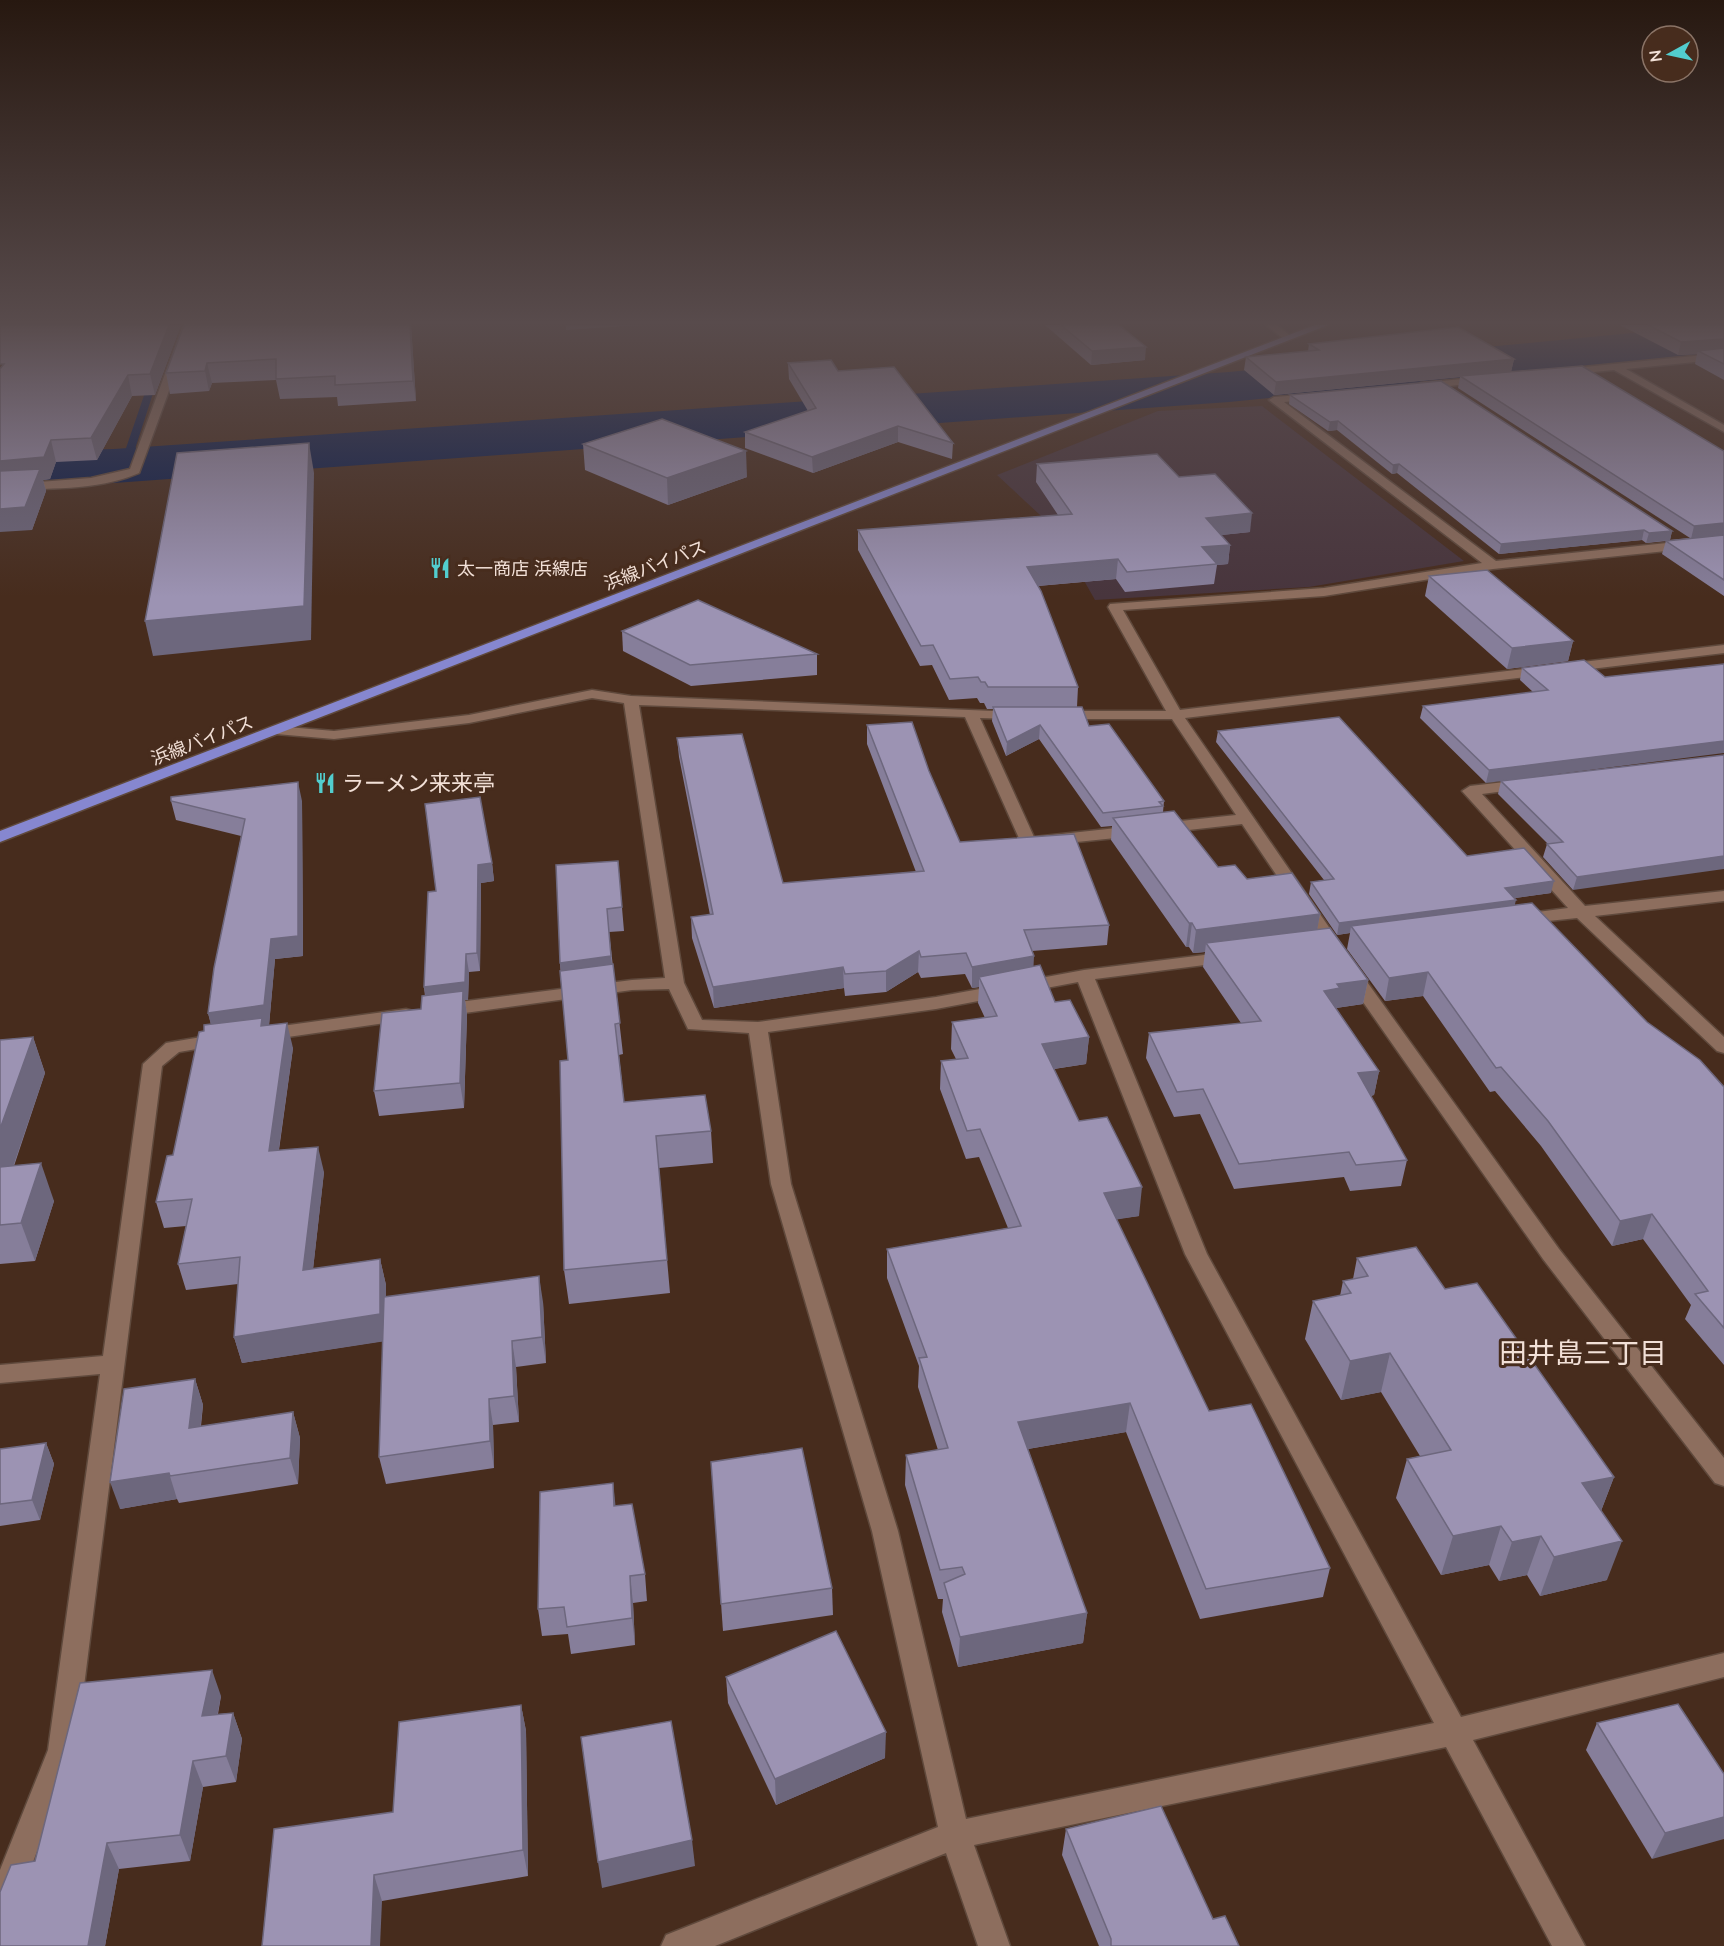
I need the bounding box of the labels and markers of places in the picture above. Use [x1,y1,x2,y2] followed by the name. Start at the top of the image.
[428,556,452,580] restaurant icon: 太一商店 浜線店
[457,557,588,580] place label: 太一商店 浜線店
[342,769,495,797] place label: ラーメン来来亭
[313,771,337,795] restaurant icon: ラーメン来来亭

